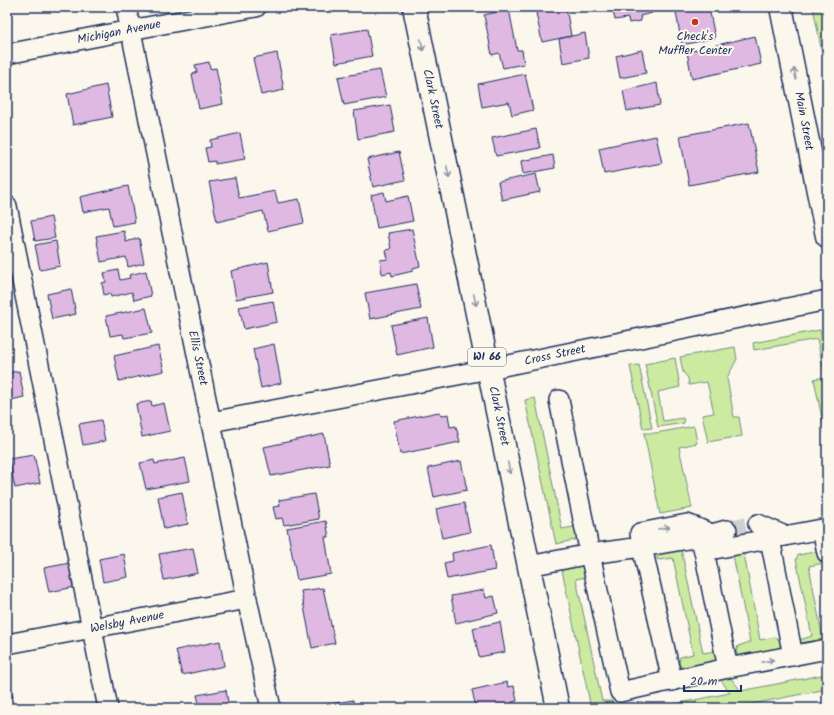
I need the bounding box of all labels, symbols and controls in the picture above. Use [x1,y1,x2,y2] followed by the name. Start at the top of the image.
[76,14,163,49] street label: Michigan Avenue
[690,17,700,27] marker: Check's Muffler Center
[658,27,733,60] place label: Check's Muffler Center
[418,38,426,51] one-way arrow
[417,67,449,131] street label: Clark Street
[790,68,798,81] one-way arrow
[789,90,819,152] street label: Main Street
[445,166,453,179] one-way arrow
[471,293,479,306] one-way arrow
[183,329,213,388] street label: Ellis Street
[523,339,588,371] street label: Cross Street
[468,348,506,366] road number: WI 66
[483,384,515,448] street label: Clark Street
[506,461,514,474] one-way arrow
[657,524,670,532] one-way arrow
[88,605,166,638] street label: Welsby Avenue
[761,656,774,664] one-way arrow
[684,667,741,693] scale bar
[690,672,718,691] text: 20 m

